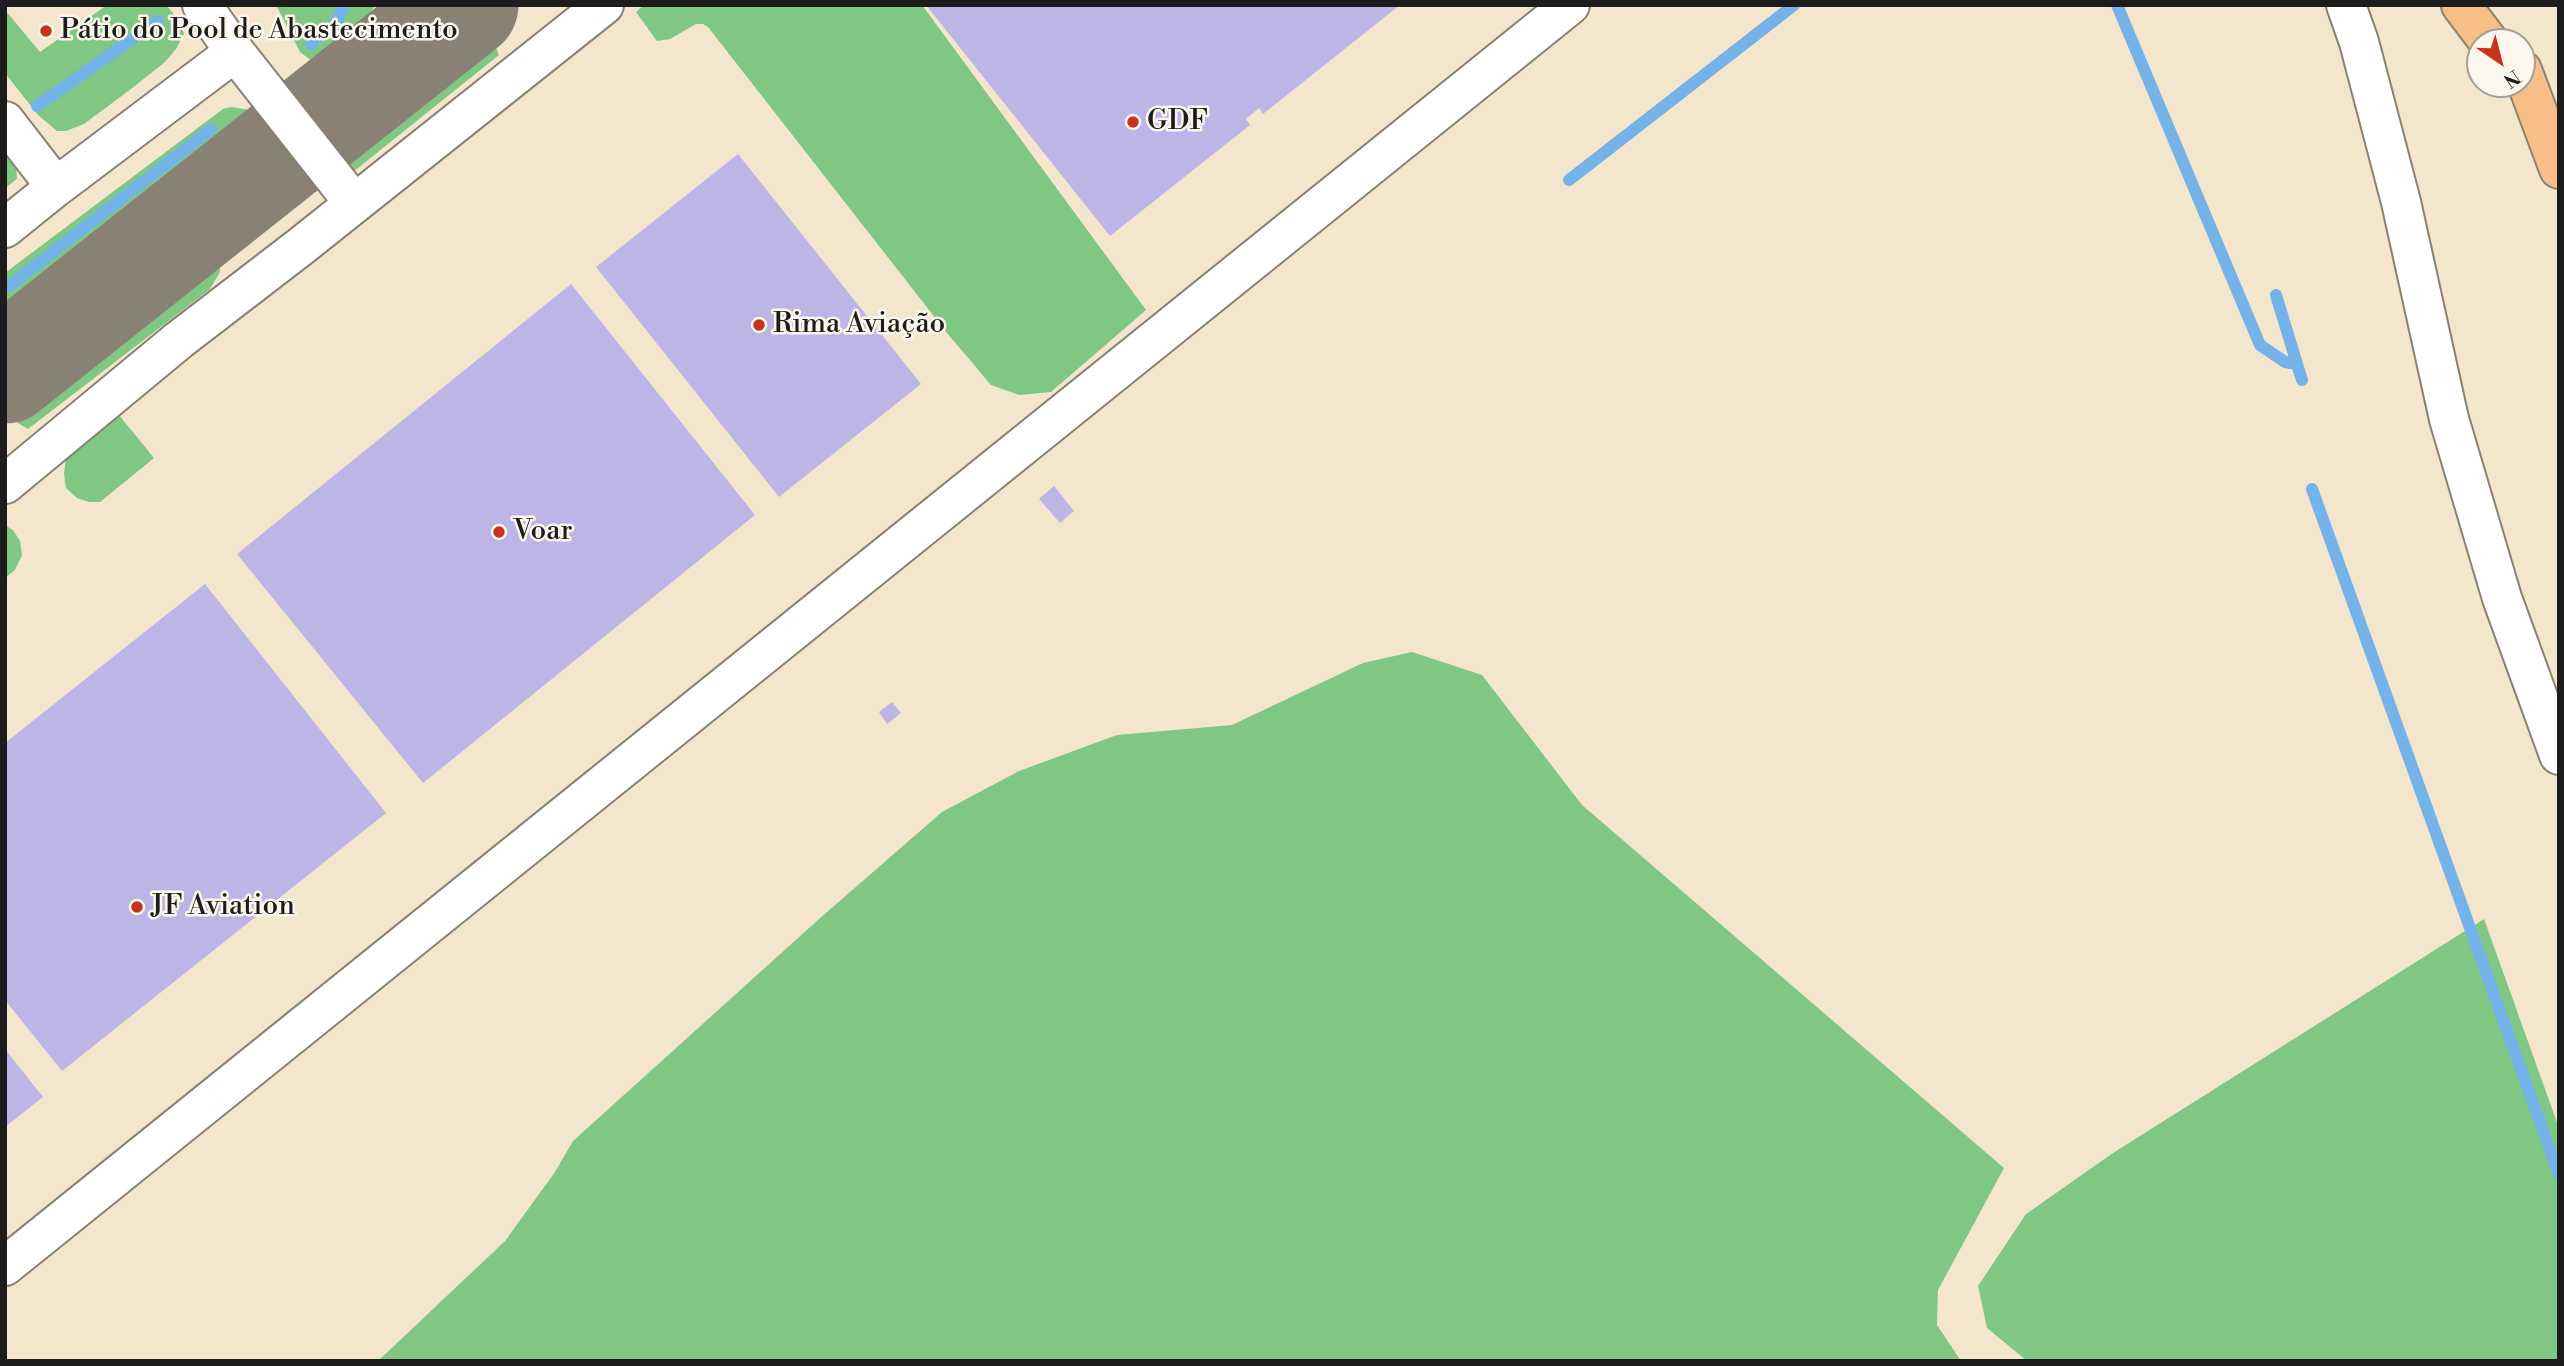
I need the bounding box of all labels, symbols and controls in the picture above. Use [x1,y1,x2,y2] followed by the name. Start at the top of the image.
[60,14,458,48] place label: Pátio do Pool de Abastecimento
[38,23,54,39] marker: Pátio do Pool de Abastecimento
[2466,28,2536,98] north arrow
[2499,64,2525,93] text: N
[1147,105,1208,139] place label: GDF
[1125,114,1141,130] marker: GDF
[773,308,945,342] place label: Rima Aviação
[751,317,767,333] marker: Rima Aviação
[513,515,573,549] place label: Voar
[491,524,507,540] marker: Voar
[151,890,295,924] place label: JF Aviation
[129,899,145,915] marker: JF Aviation

